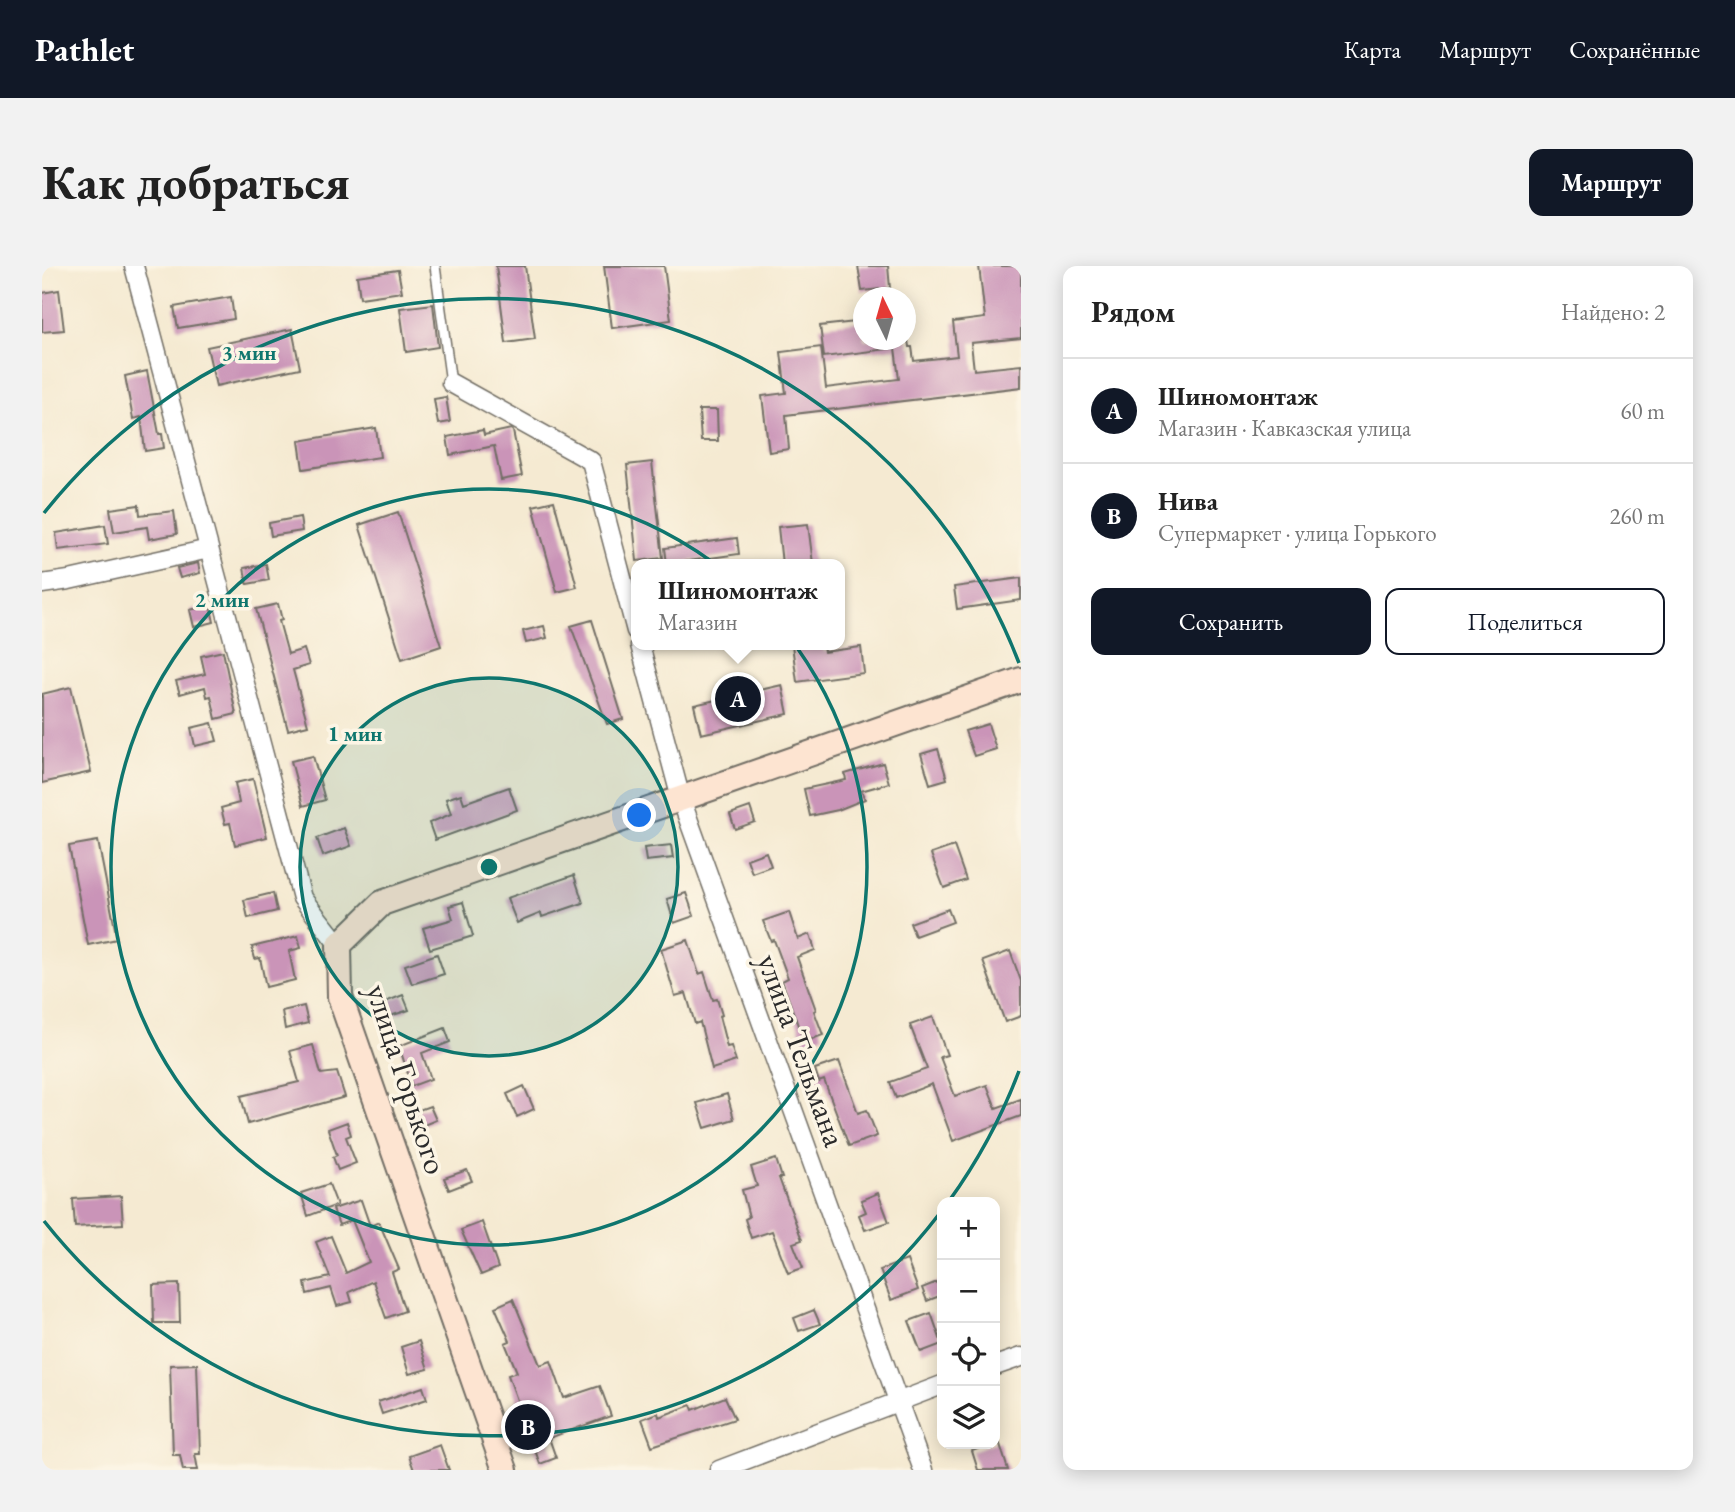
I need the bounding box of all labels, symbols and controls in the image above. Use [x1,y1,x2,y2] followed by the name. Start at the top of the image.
[35,28,134,71] text: Pathlet
[1344,34,1401,65] text: Карта
[1439,34,1531,65] text: Маршрут
[1569,34,1700,65] text: Сохранённые
[1529,149,1693,216] button: Маршрут
[42,150,350,214] text: Как добраться
[853,287,916,350] north arrow
[1091,292,1175,331] text: Рядом
[1561,297,1665,327] text: Найдено: 2
[222,339,276,366] text: 3 мин
[1158,379,1318,413] text: Шиномонтаж
[1106,396,1122,426] text: A
[1620,396,1665,426] text: 60 m
[1158,413,1411,443] text: Магазин · Кавказская улица
[1158,484,1218,518] text: Нива
[1107,501,1121,531] text: B
[1609,501,1665,531] text: 260 m
[1158,518,1437,548] text: Супермаркет · улица Горького
[631,559,845,650] popup
[658,573,818,607] text: Шиномонтаж
[195,586,249,613] text: 2 мин
[1091,588,1371,655] button: Сохранить
[1385,588,1665,655] button: Поделиться
[658,607,737,637] text: Магазин
[715,673,761,725] pin: A
[328,720,382,747] text: 1 мин
[622,798,656,832] your location
[477,855,501,879] centre of rings
[748,948,856,1152] street label: улица Тельмана
[357,979,457,1179] street label: улица Горького
[937,1197,1000,1449] map controls
[937,1197,1000,1260] button: +
[937,1260,1000,1323] button: −
[937,1323,1000,1386] button: locate
[937,1386,1000,1449] button: layers
[505,1401,551,1453] pin: B

